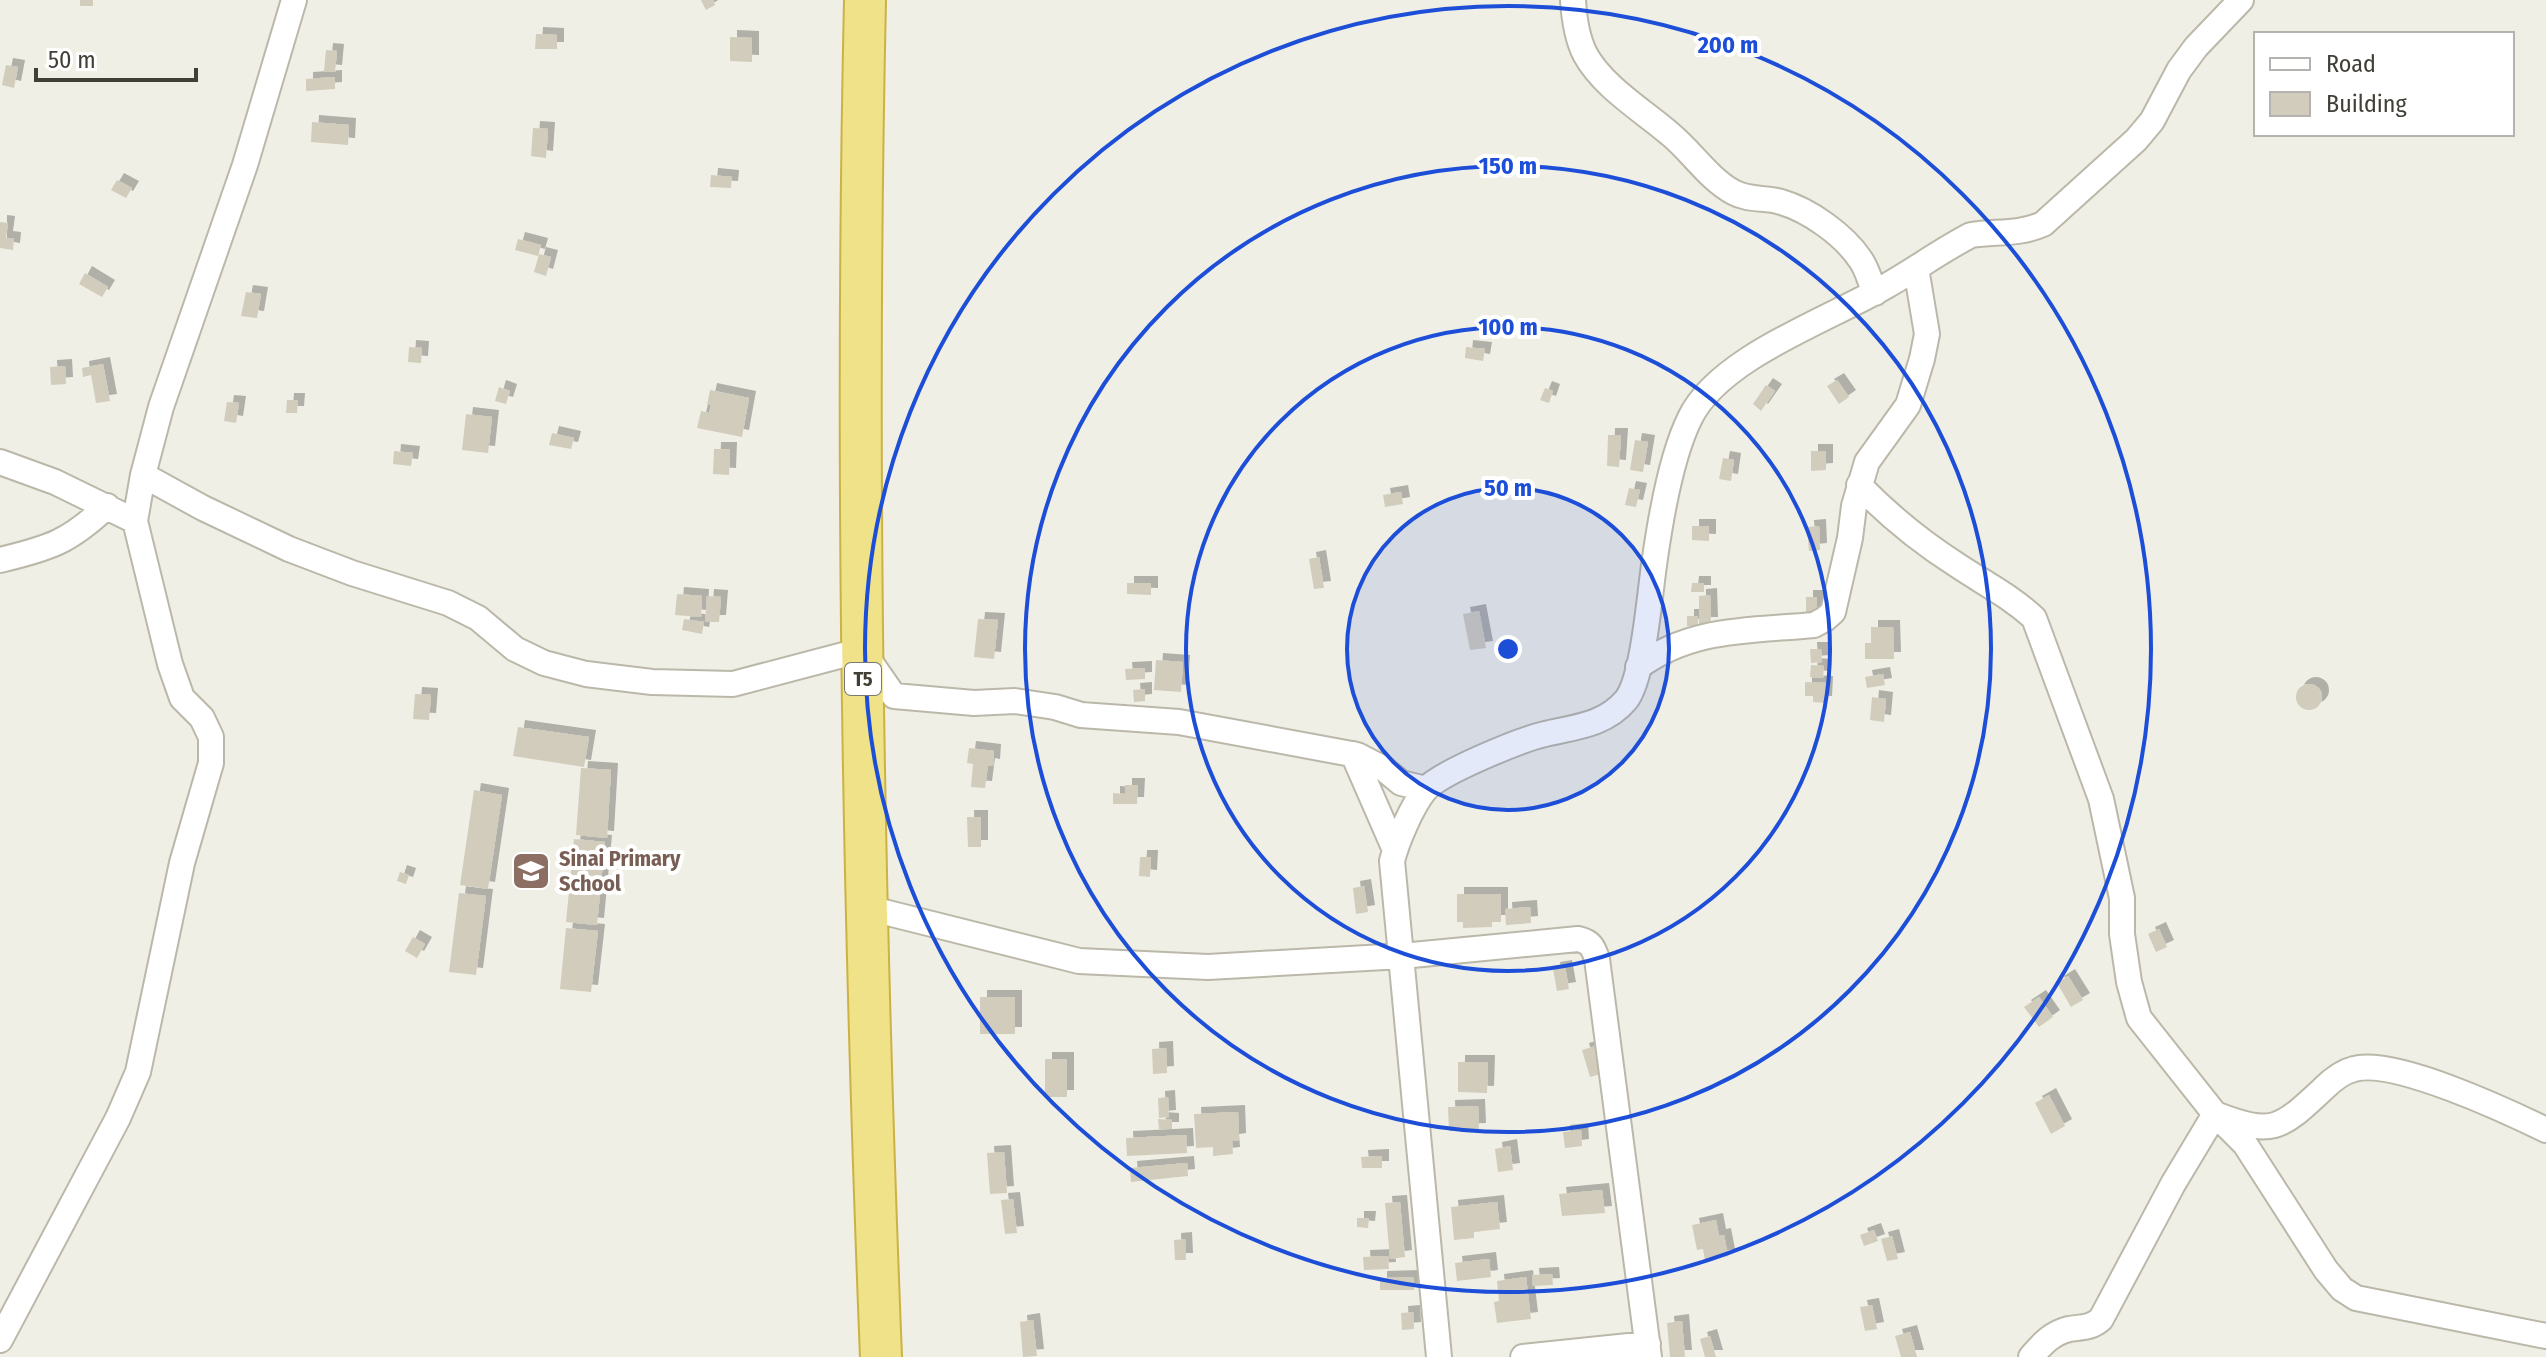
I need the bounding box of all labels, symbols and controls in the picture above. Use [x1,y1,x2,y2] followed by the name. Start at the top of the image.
[1697,31,1758,59] text: 200 m
[36,32,196,82] scale bar
[2254,32,2514,136] legend
[48,46,96,74] text: 50 m
[2326,50,2376,78] text: Road
[2326,90,2408,118] text: Building
[1479,152,1537,180] text: 150 m
[1478,313,1538,341] text: 100 m
[1484,474,1532,502] text: 50 m
[1494,635,1522,663] centre of rings
[845,663,881,695] road number: T5
[559,845,681,897] place label: Sinai Primary School
[510,850,552,892] school or university icon: Sinai Primary School

